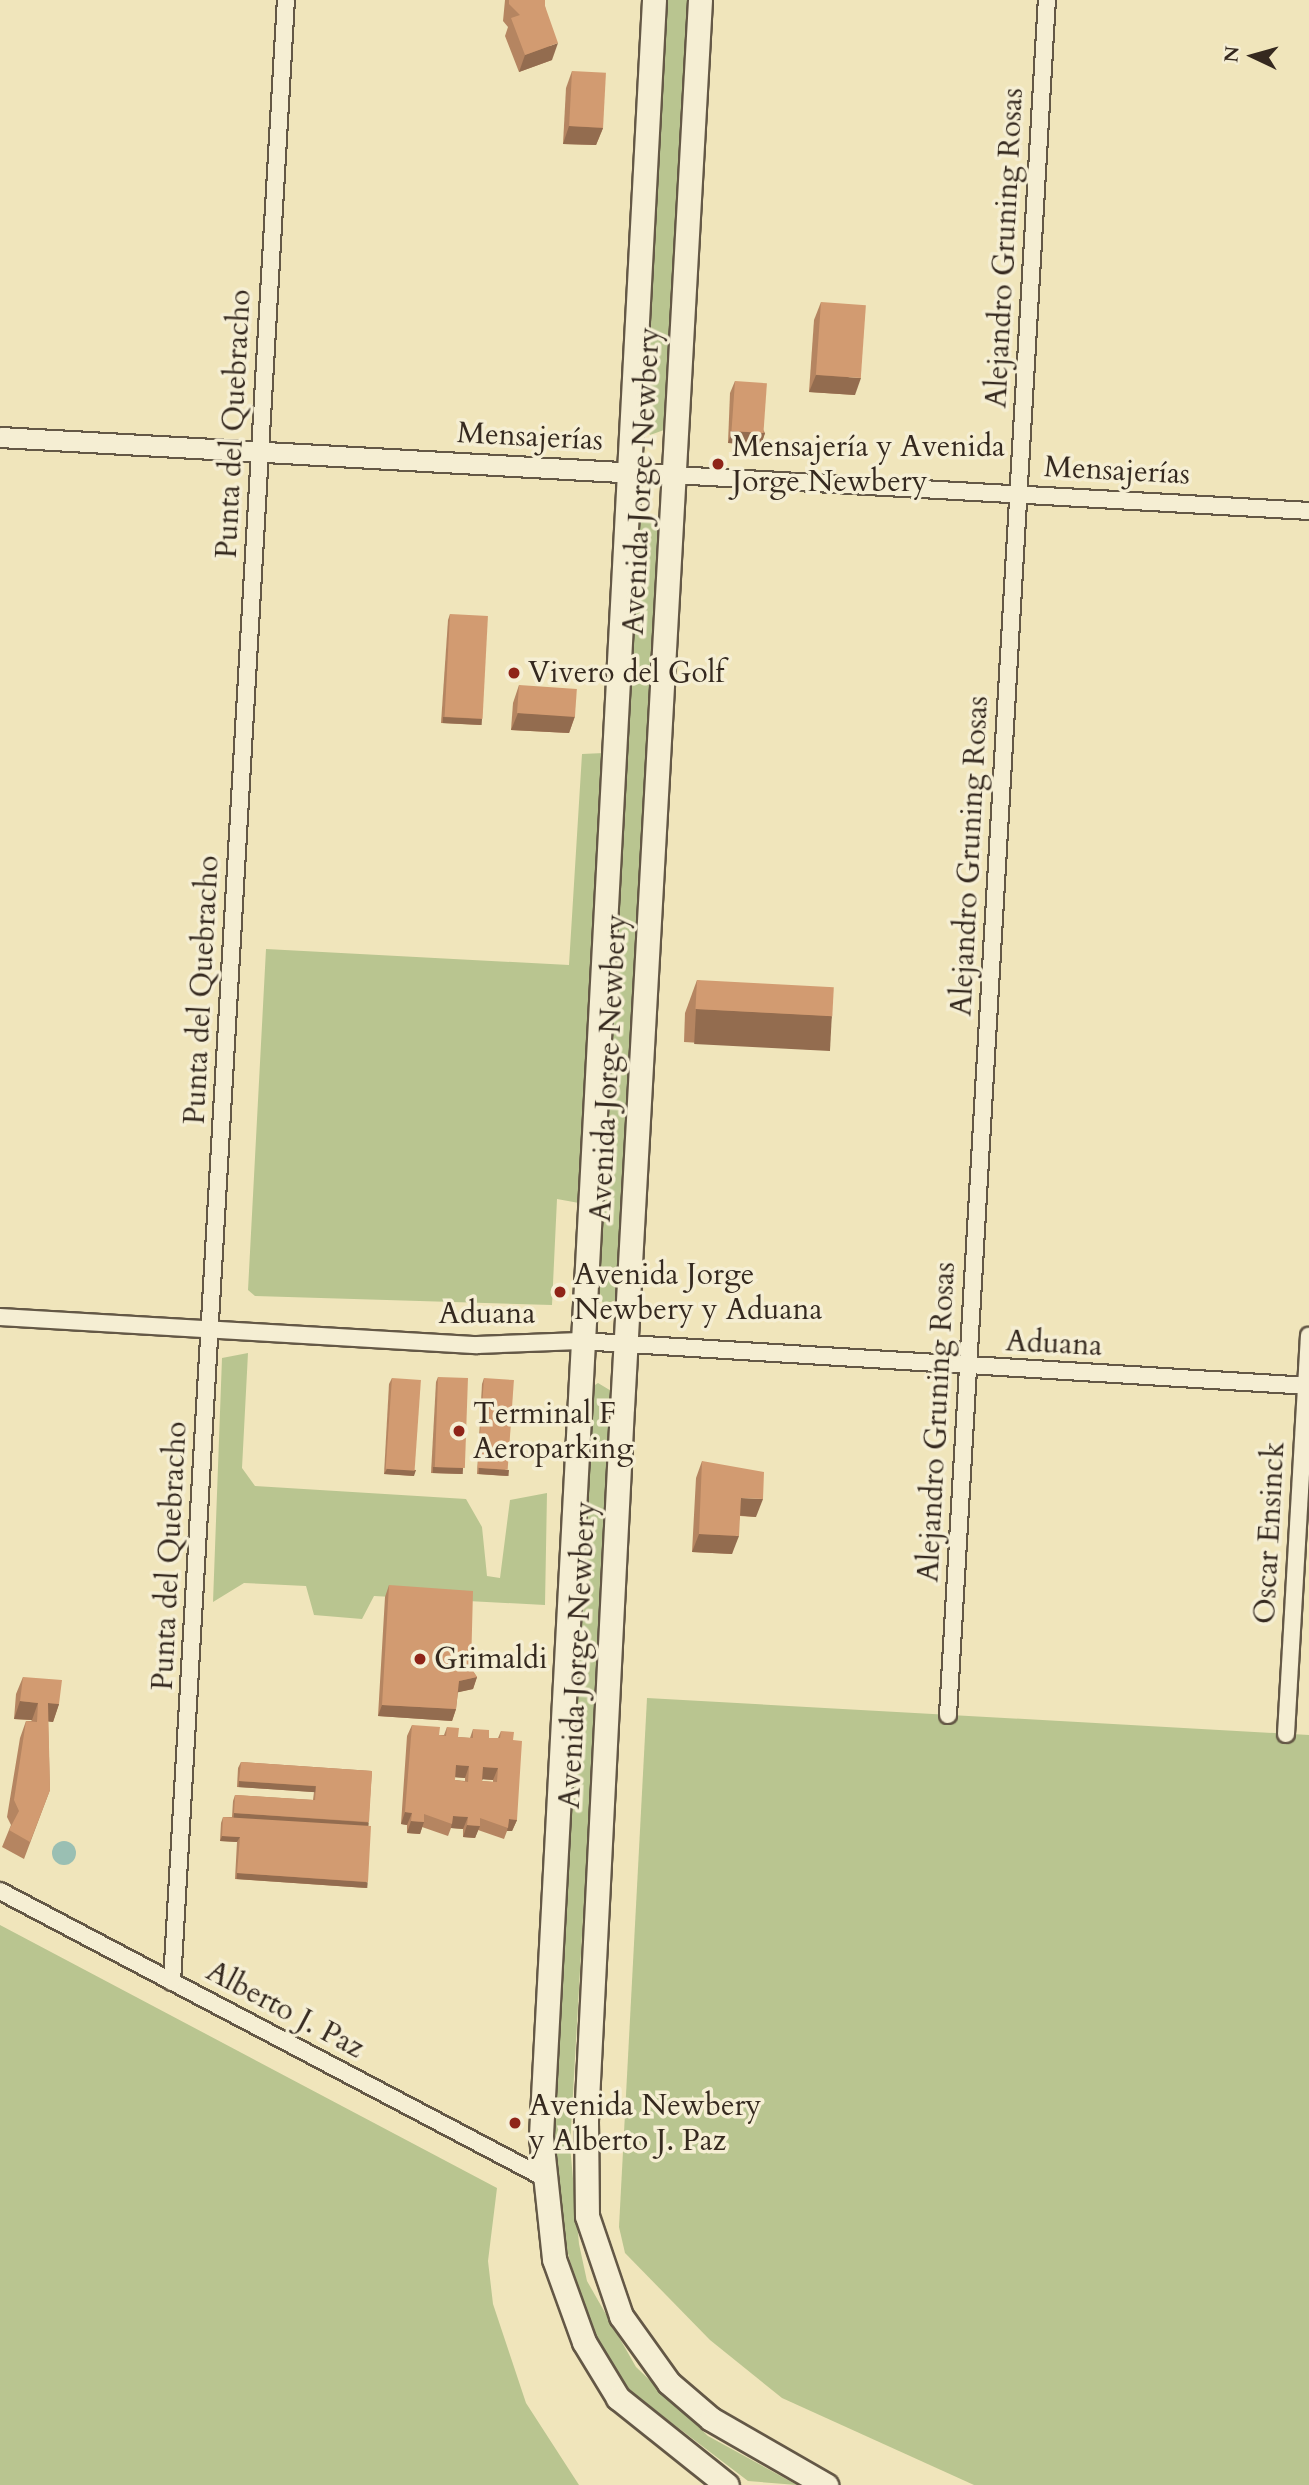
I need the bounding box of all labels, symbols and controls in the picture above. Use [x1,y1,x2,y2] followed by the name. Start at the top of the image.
[1218,21,1288,91] north arrow
[1218,45,1246,64] text: N
[979,87,1031,409] street label: Alejandro Gruning Rosas
[209,289,259,559] street label: Punta del Quebracho
[616,326,668,636] street label: Avenida Jorge Newbery
[456,415,604,459] street label: Mensajerías
[732,429,1005,499] place label: Mensajería y Avenida Jorge Newbery
[1043,449,1191,493] street label: Mensajerías
[710,456,726,472] marker: Mensajería y Avenida Jorge Newbery
[528,655,725,691] place label: Vivero del Golf
[506,665,522,681] marker: Vivero del Golf
[944,695,996,1017] street label: Alejandro Gruning Rosas
[177,855,227,1125] street label: Punta del Quebracho
[583,913,635,1223] street label: Avenida Jorge Newbery
[574,1257,822,1328] place label: Avenida Jorge Newbery y Aduana
[911,1261,963,1583] street label: Alejandro Gruning Rosas
[552,1284,568,1300] marker: Avenida Jorge Newbery y Aduana
[439,1296,535,1332] street label: Aduana
[1005,1323,1103,1365] street label: Aduana
[473,1396,633,1466] place label: Terminal F Aeroparking
[145,1421,195,1691] street label: Punta del Quebracho
[451,1423,467,1439] marker: Terminal F Aeroparking
[1247,1441,1293,1625] street label: Oscar Ensinck
[552,1500,604,1810] street label: Avenida Jorge Newbery
[434,1641,547,1677] place label: Grimaldi
[412,1651,428,1667] marker: Grimaldi
[200,1953,370,2067] street label: Alberto J. Paz
[529,2088,761,2158] place label: Avenida Newbery y Alberto J. Paz
[507,2115,523,2131] marker: Avenida Newbery y Alberto J. Paz

